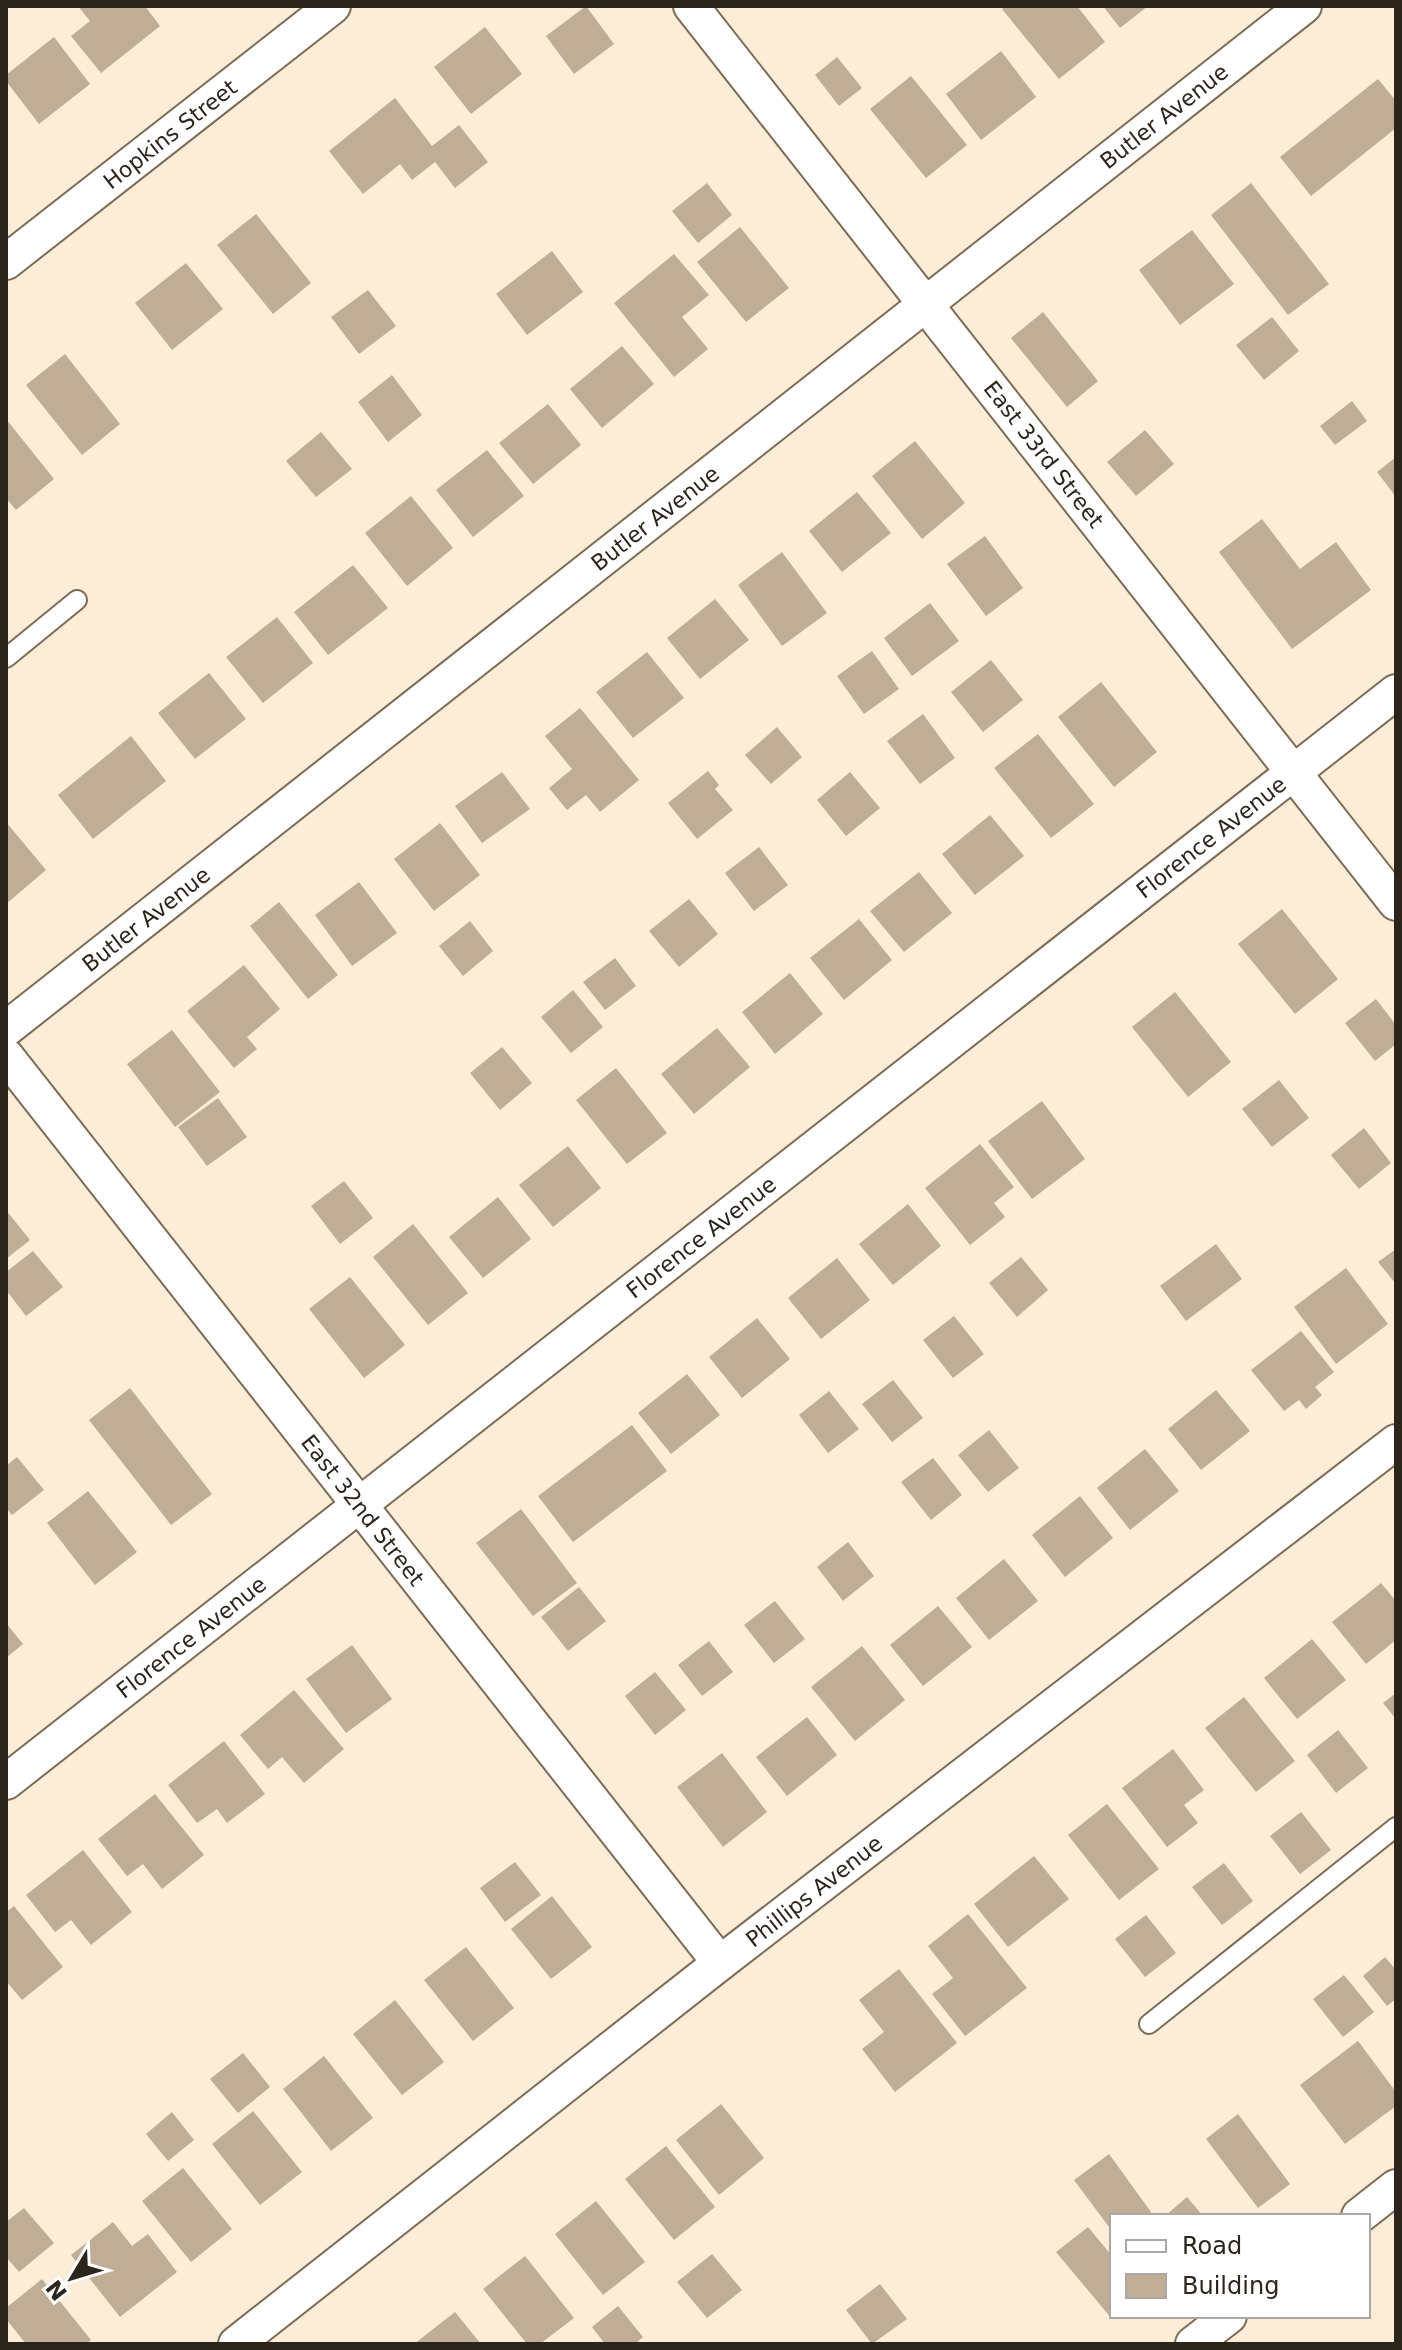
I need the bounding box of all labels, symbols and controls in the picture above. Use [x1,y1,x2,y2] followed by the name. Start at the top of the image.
[1096,59,1233,174] street label: Butler Avenue
[99,74,242,194] street label: Hopkins Street
[979,376,1109,533] street label: East 33rd Street
[587,461,724,576] street label: Butler Avenue
[1132,771,1291,903] street label: Florence Avenue
[78,862,215,977] street label: Butler Avenue
[622,1171,781,1303] street label: Florence Avenue
[296,1430,429,1591] street label: East 32nd Street
[112,1571,271,1703] street label: Florence Avenue
[741,1830,887,1952] street label: Phillips Avenue
[1110,2214,1370,2318] legend
[1182,2232,1242,2260] text: Road
[32,2238,112,2318] north arrow
[1182,2272,1279,2300] text: Building
[41,2275,72,2305] text: N

